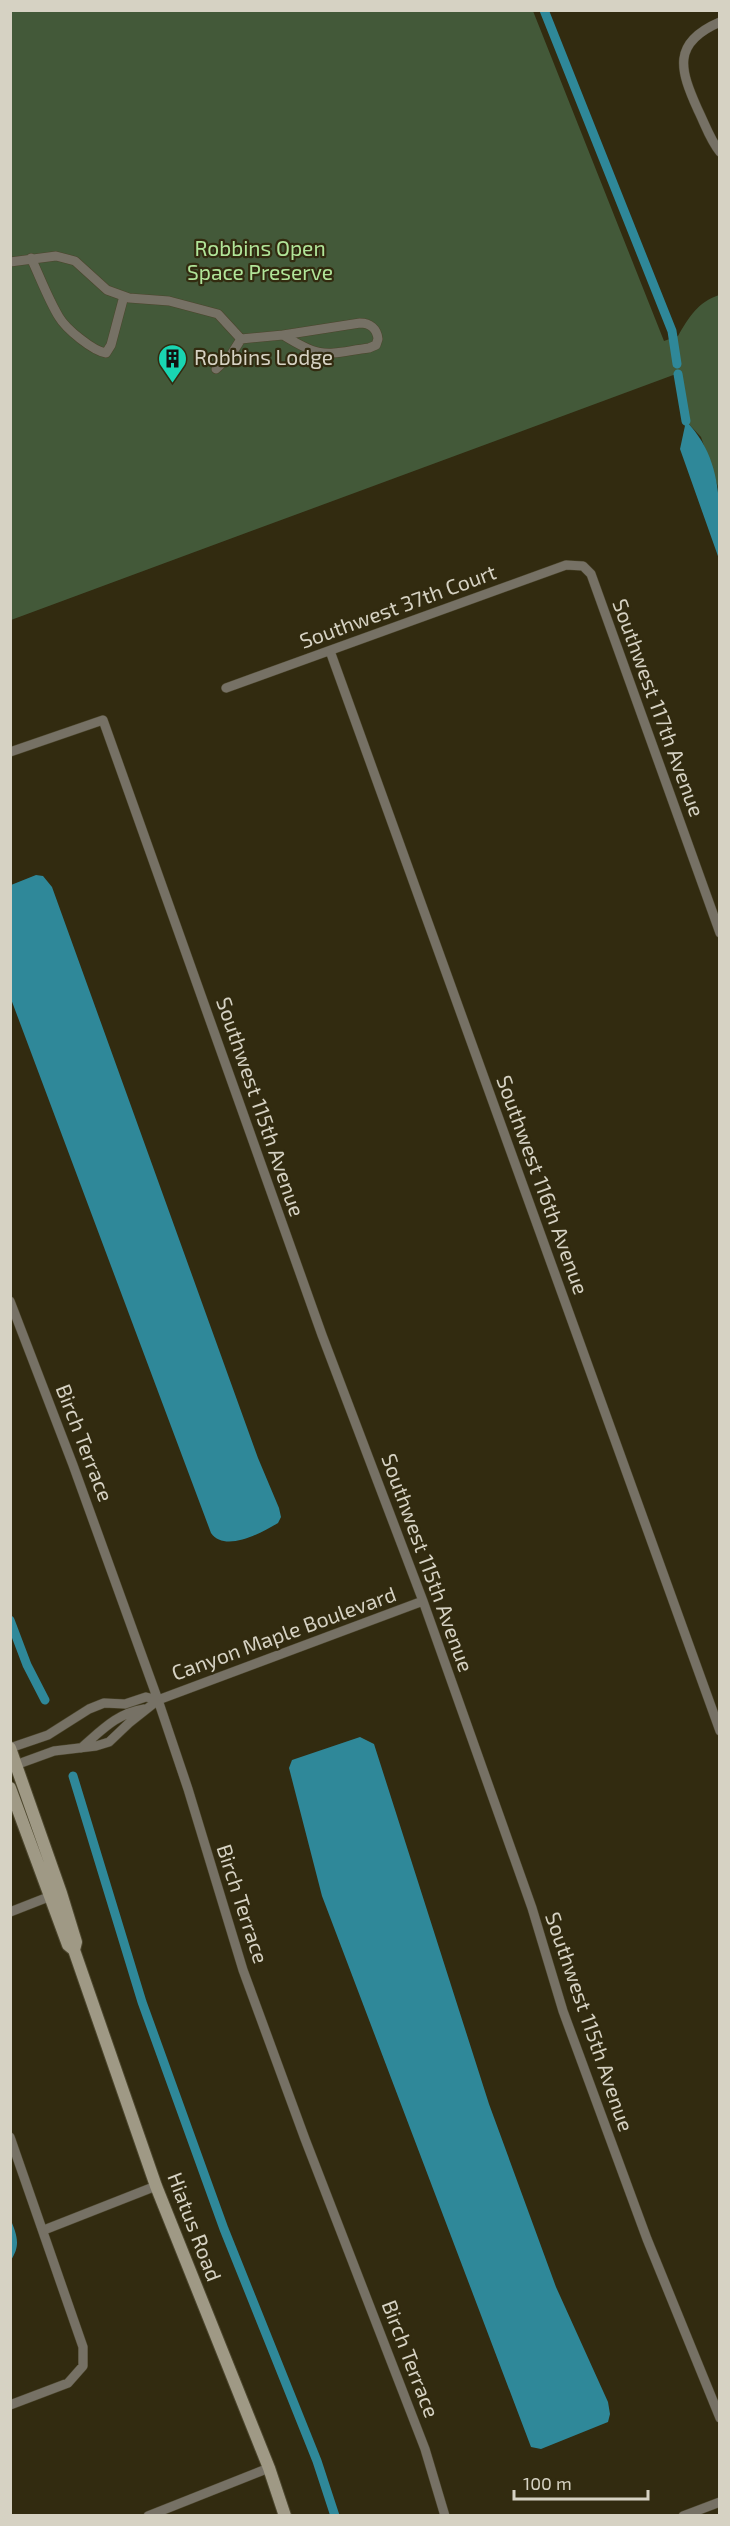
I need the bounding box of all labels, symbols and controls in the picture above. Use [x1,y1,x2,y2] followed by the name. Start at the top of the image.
[187,235,333,284] park label: Robbins Open Space Preserve
[157,342,189,384] building icon: Robbins Lodge
[194,344,333,369] place label: Robbins Lodge
[296,558,499,653] street label: Southwest 37th Court
[608,595,710,820] street label: Southwest 117th Avenue
[212,993,311,1220] street label: Southwest 115th Avenue
[492,1072,595,1297] street label: Southwest 116th Avenue
[52,1380,119,1505] street label: Birch Terrace
[377,1450,480,1675] street label: Southwest 115th Avenue
[168,1580,399,1685] street label: Canyon Maple Boulevard
[212,1841,274,1966] street label: Birch Terrace
[541,1908,640,2135] street label: Southwest 115th Avenue
[163,2169,228,2284] street label: Hiatus Road
[378,2296,445,2421] street label: Birch Terrace
[514,2463,648,2501] scale bar
[523,2472,572,2494] text: 100 m

